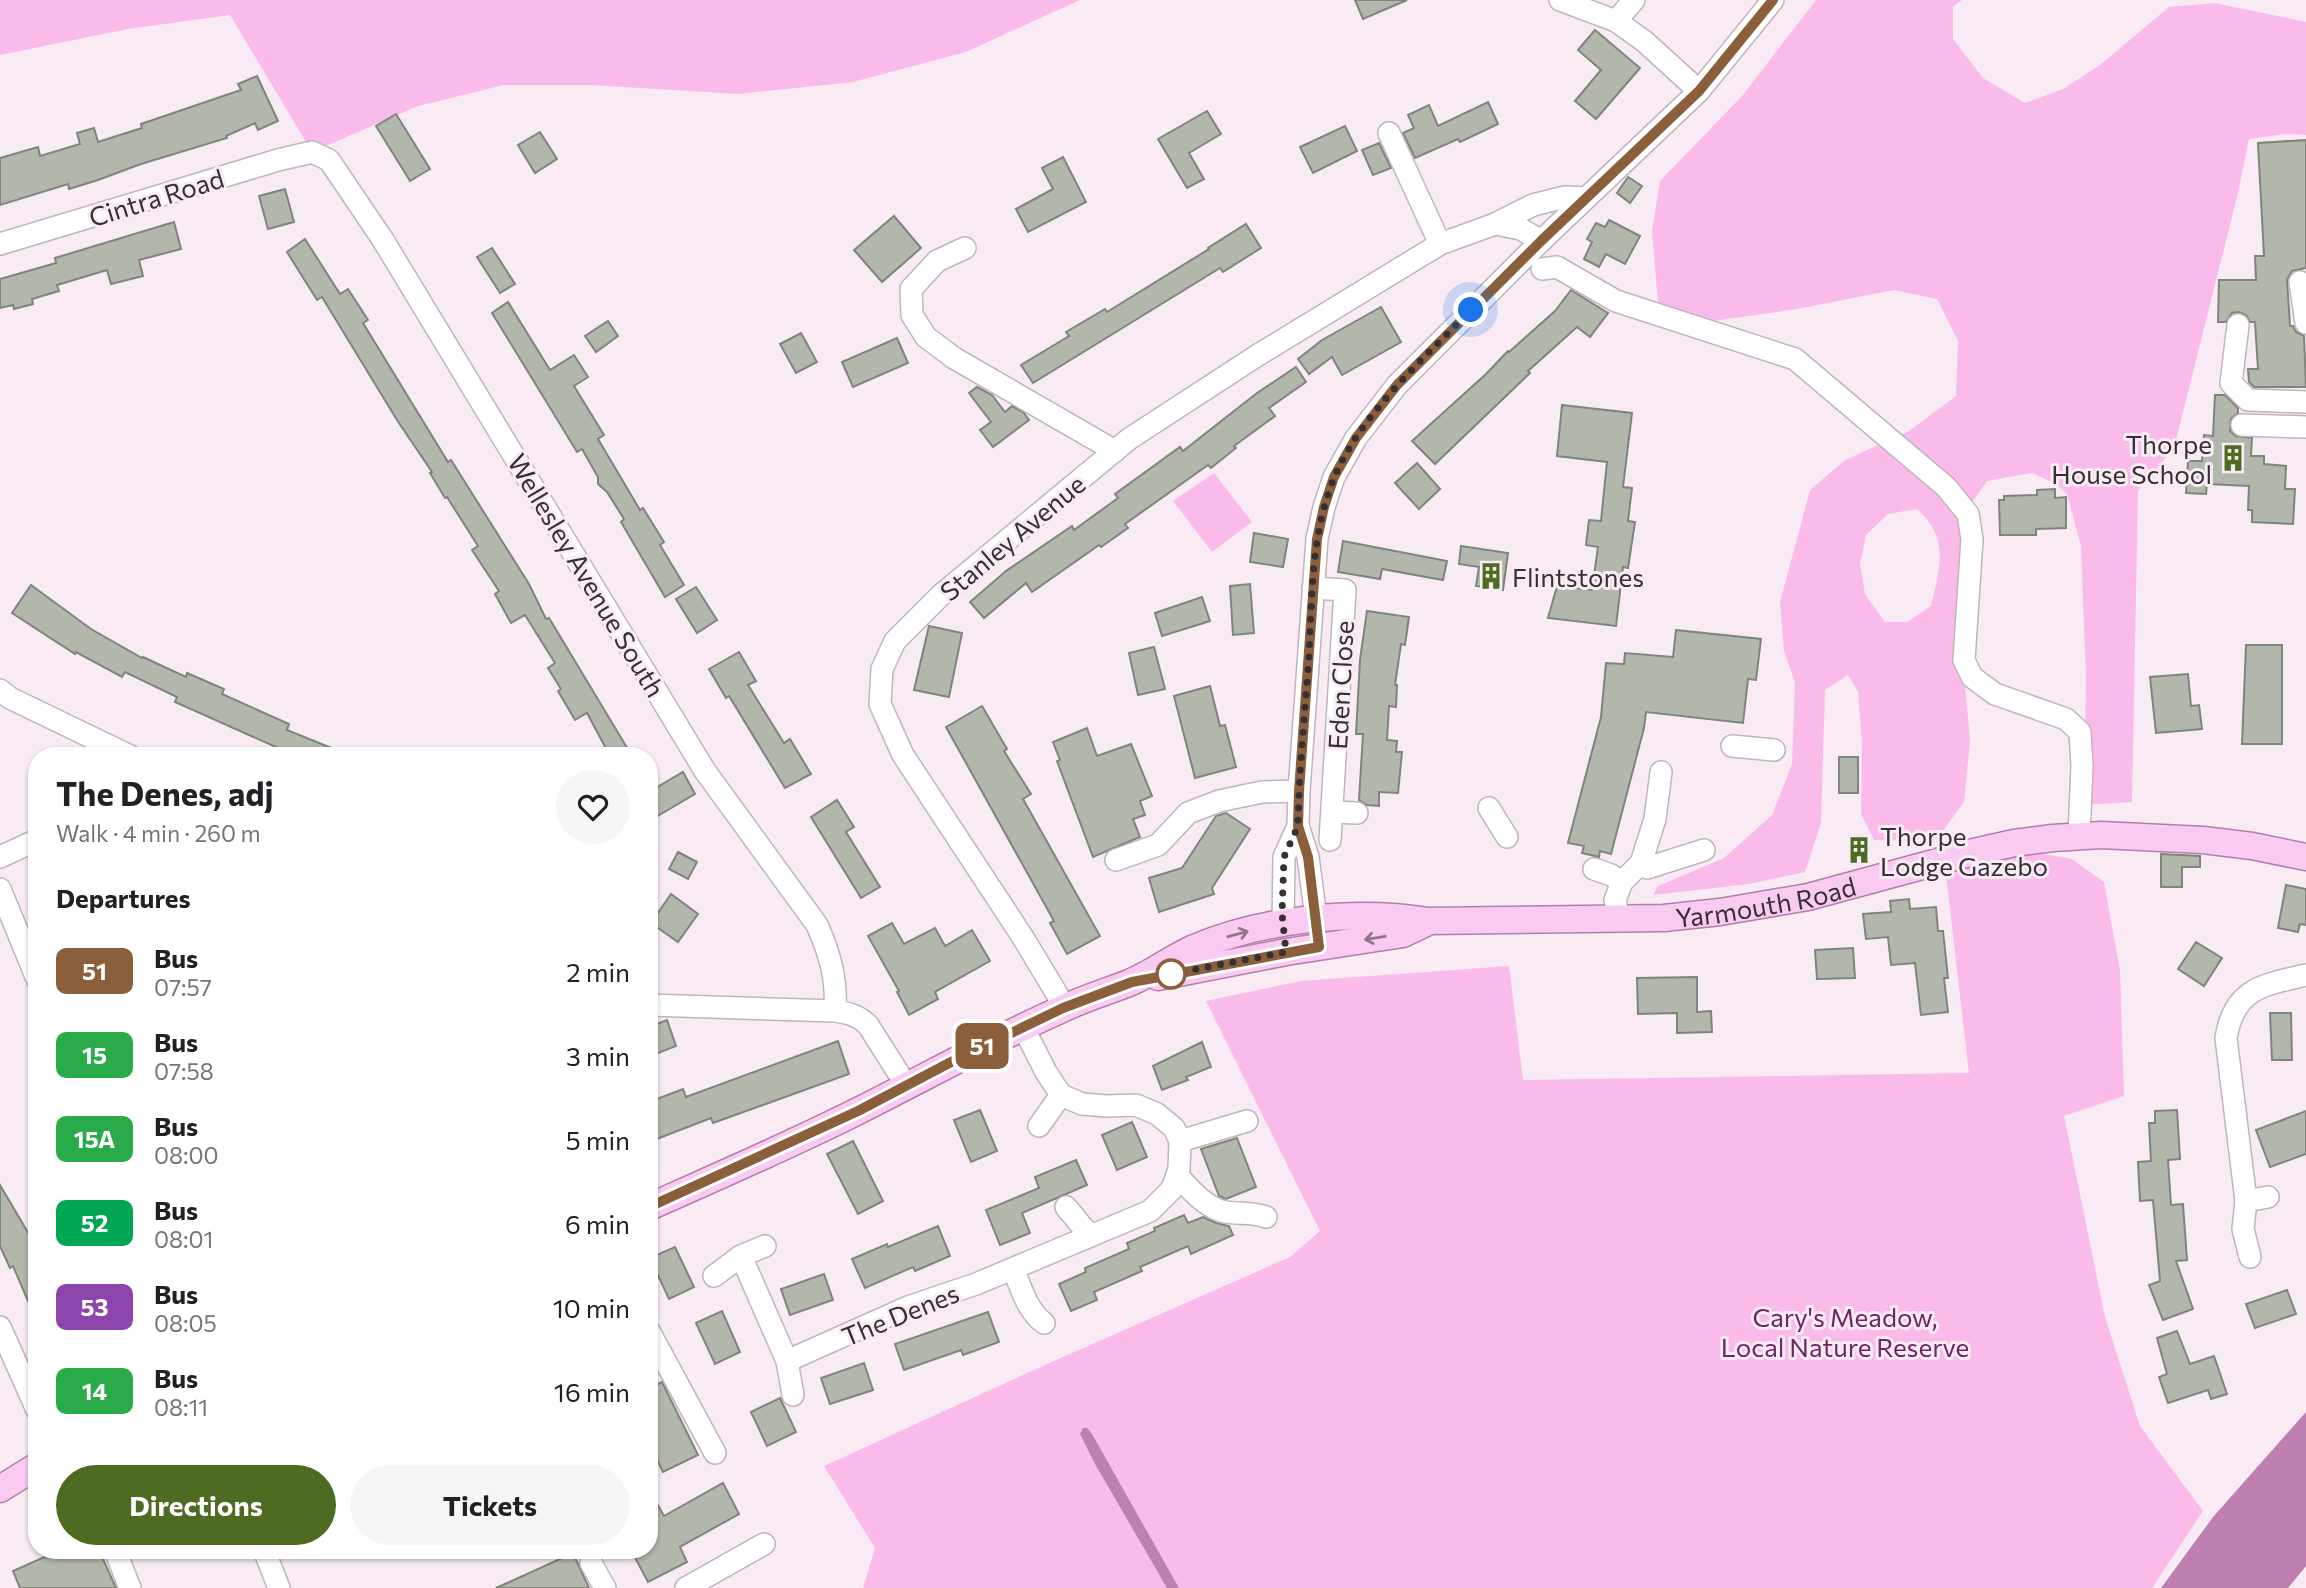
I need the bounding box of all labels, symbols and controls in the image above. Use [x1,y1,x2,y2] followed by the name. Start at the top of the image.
[85,162,227,232] street label: Cintra Road
[1453,292,1488,327] your location
[2051,428,2212,489] place label: Thorpe House School
[2218,443,2248,473] building icon: Thorpe House School
[502,448,672,702] street label: Wellesley Avenue South
[933,468,1091,606] street label: Stanley Avenue
[1476,561,1506,591] building icon: Flintstones
[1512,561,1644,592] place label: Flintstones
[1321,620,1359,750] street label: Eden Close
[556,770,630,844] button: heart
[56,772,274,813] text: The Denes, adj
[56,819,261,847] text: Walk · 4 min · 260 m
[1880,820,2048,881] place label: Thorpe Lodge Gazebo
[1844,835,1874,865] building icon: Thorpe Lodge Gazebo
[1674,869,1859,932] street label: Yarmouth Road
[56,882,191,913] text: Departures
[1226,927,1249,940] one-way arrow
[1364,932,1387,945] one-way arrow
[154,942,198,973] text: Bus
[82,956,107,985] text: 51
[566,956,630,987] text: 2 min
[1156,959,1186,989] unlabelled marker
[154,973,212,1001] text: 07:57
[950,1023,1014,1069] line badge: 51
[154,1026,198,1057] text: Bus
[970,1031,994,1060] text: 51
[82,1040,107,1069] text: 15
[566,1040,630,1071] text: 3 min
[154,1057,214,1085] text: 07:58
[154,1110,198,1141] text: Bus
[74,1124,115,1153] text: 15A
[566,1124,630,1155] text: 5 min
[154,1141,218,1169] text: 08:00
[154,1194,198,1225] text: Bus
[81,1208,108,1237] text: 52
[565,1208,630,1239] text: 6 min
[154,1225,213,1253] text: 08:01
[837,1276,963,1352] street label: The Denes
[154,1278,198,1309] text: Bus
[81,1292,108,1321] text: 53
[553,1292,630,1323] text: 10 min
[1721,1301,1969,1362] park label: Cary's Meadow, Local Nature Reserve
[154,1309,217,1337] text: 08:05
[154,1362,198,1393] text: Bus
[82,1376,107,1405] text: 14
[554,1376,630,1407] text: 16 min
[154,1393,208,1421] text: 08:11
[56,1465,336,1545] button: Directions
[350,1465,630,1545] button: Tickets

